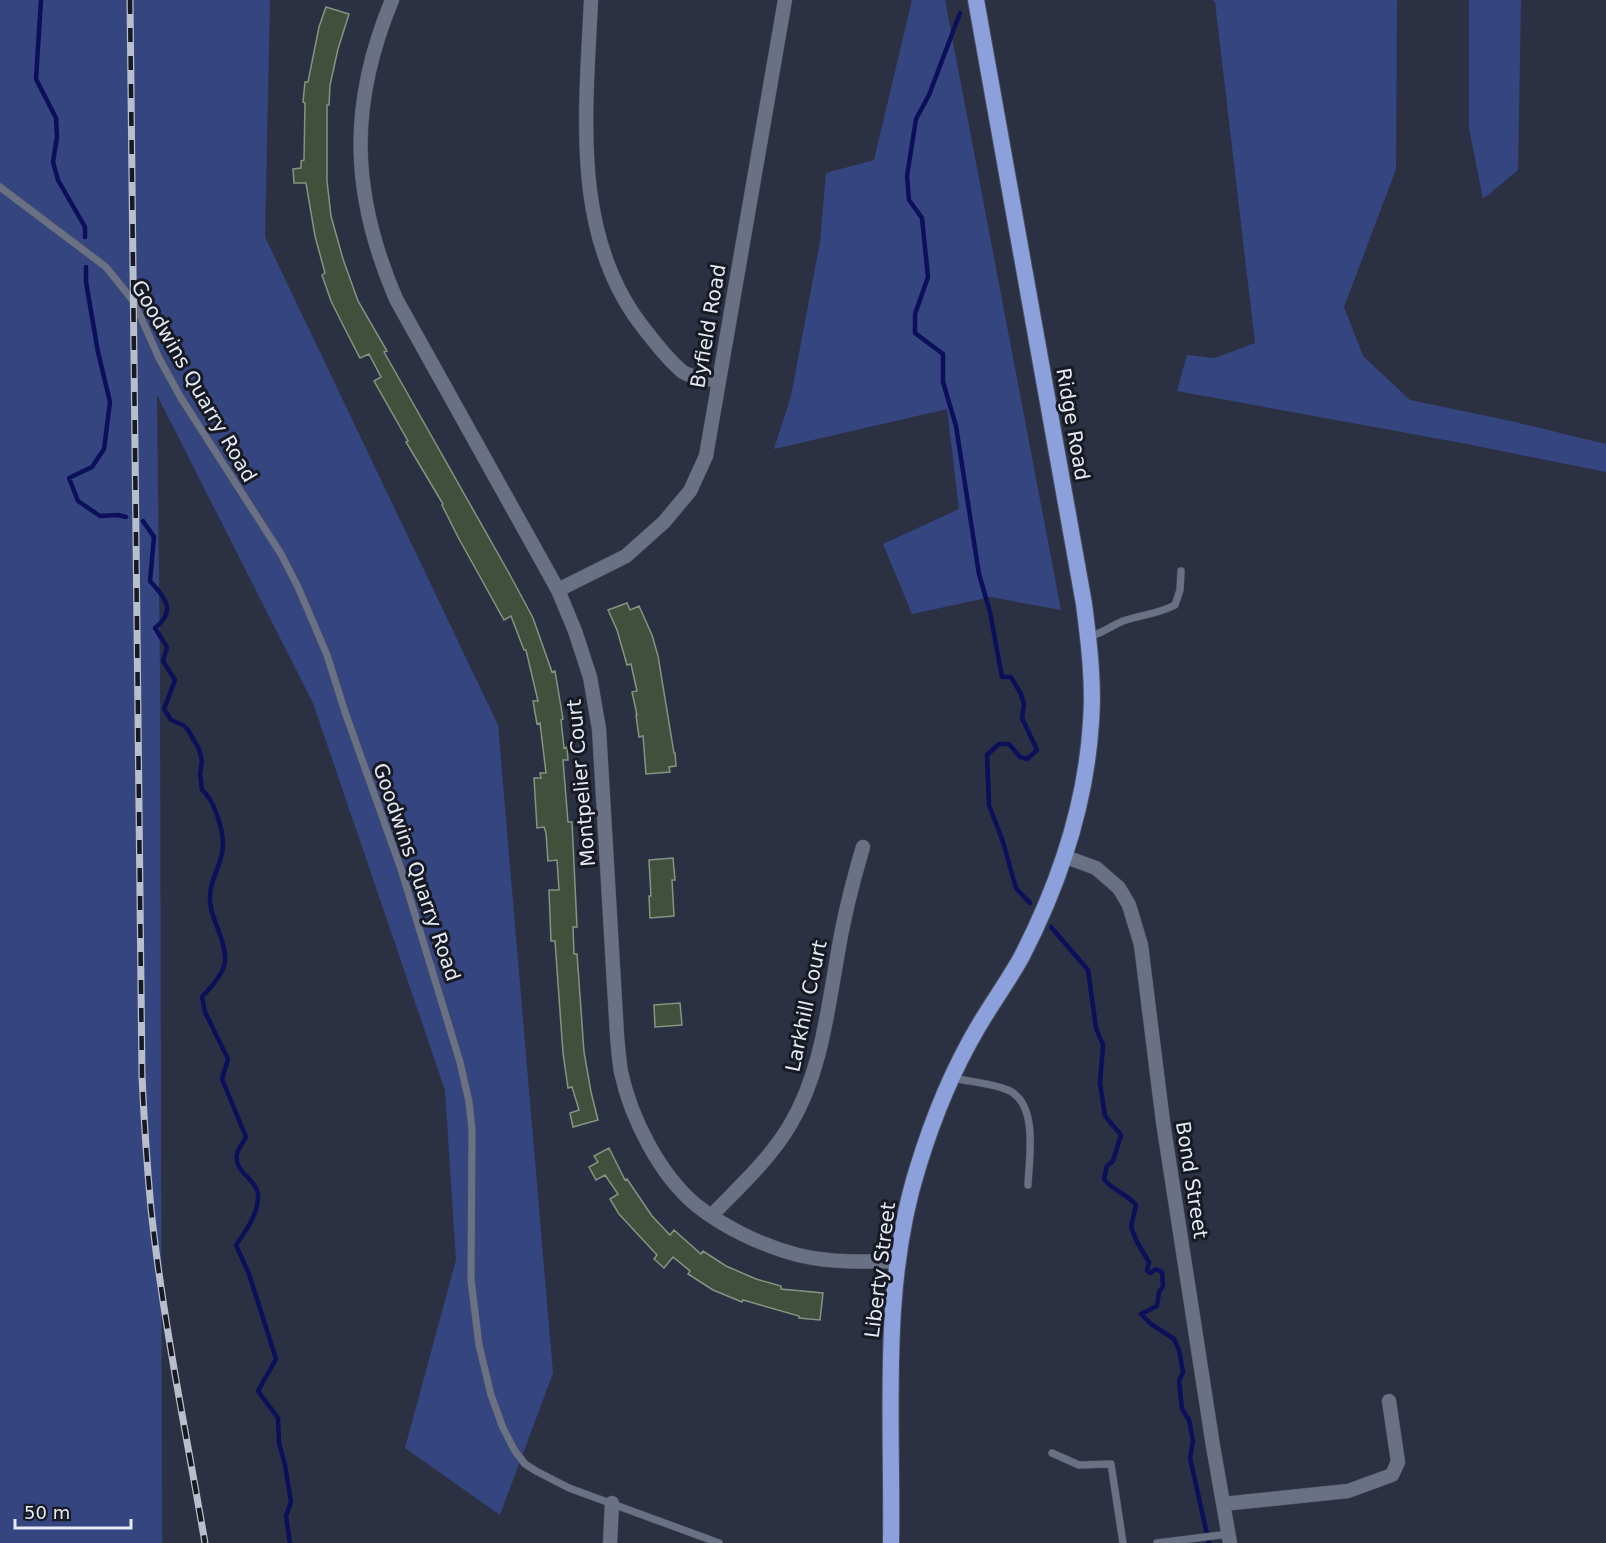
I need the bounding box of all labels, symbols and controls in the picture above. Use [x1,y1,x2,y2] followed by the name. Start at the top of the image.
[685,262,731,390] street label: Byfield Road
[126,276,262,486] street label: Goodwins Quarry Road
[1051,366,1095,482] street label: Ridge Road
[562,698,600,868] street label: Montpelier Court
[368,760,466,984] street label: Goodwins Quarry Road
[780,938,832,1074] street label: Larkhill Court
[1171,1120,1213,1241] street label: Bond Street
[860,1201,900,1339] street label: Liberty Street
[15,1492,130,1530] scale bar
[24,1502,70,1523] text: 50 m

